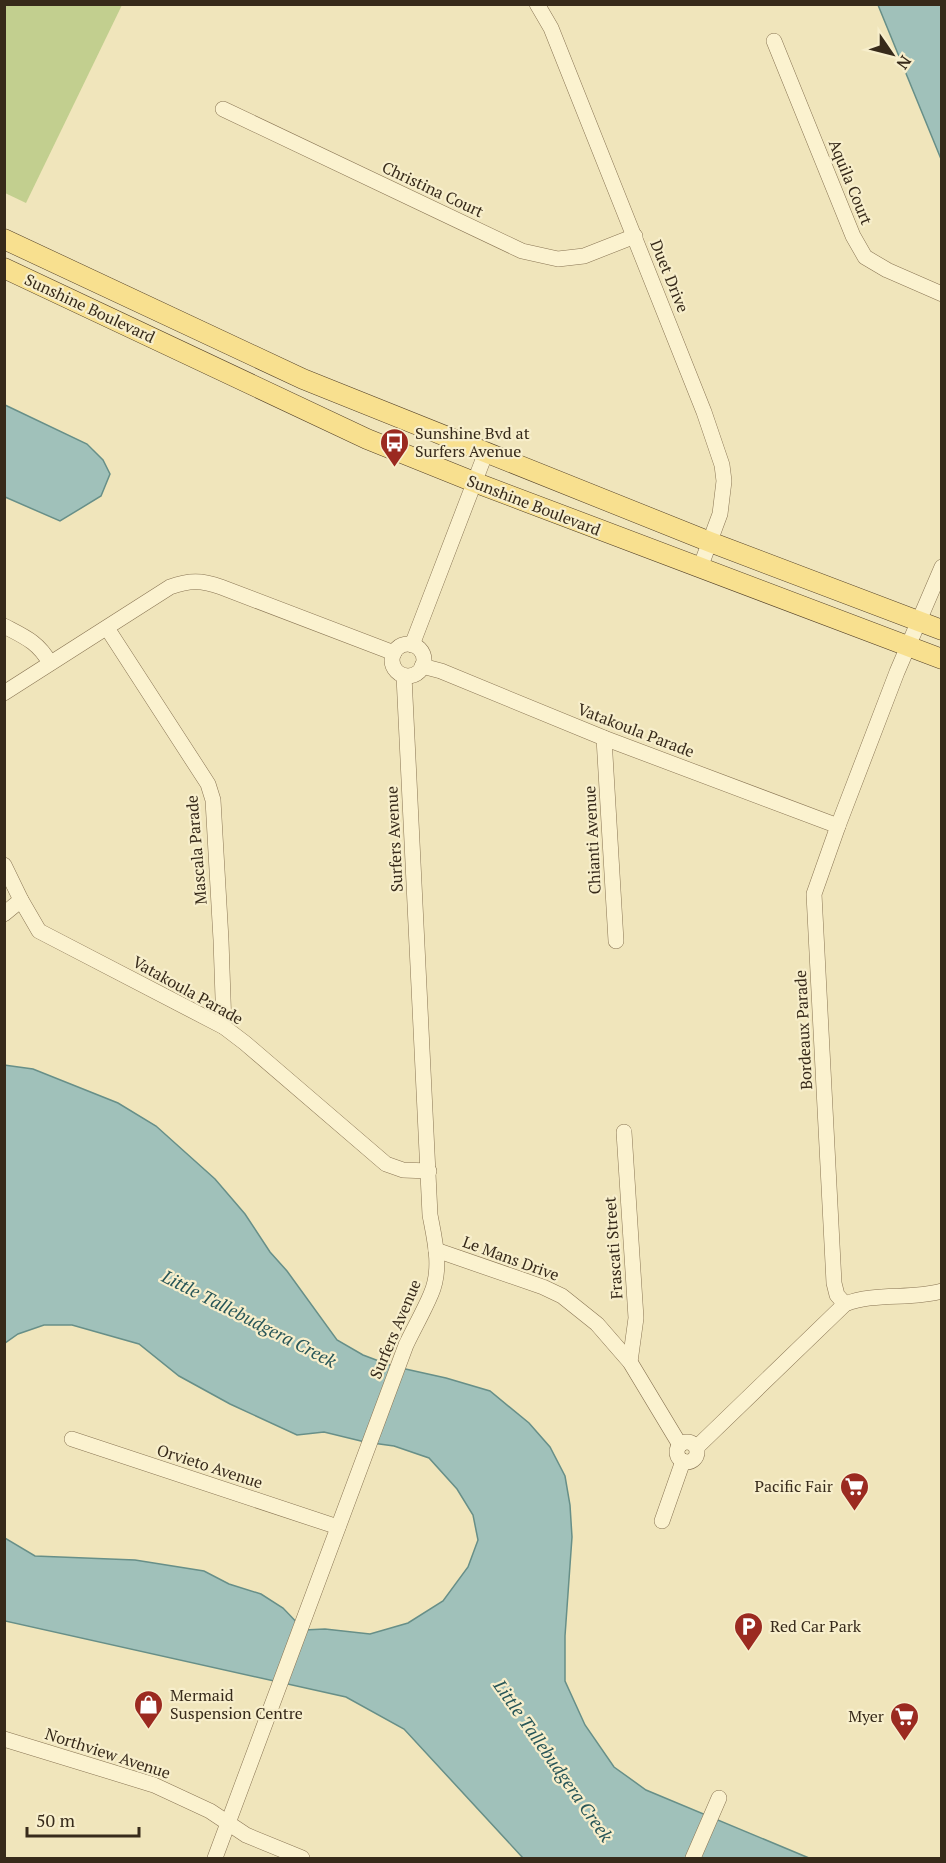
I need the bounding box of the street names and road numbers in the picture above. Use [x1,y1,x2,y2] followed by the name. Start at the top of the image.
[824,136,878,228] street label: Aquila Court
[379,156,487,222] street label: Christina Court
[645,236,695,316] street label: Duet Drive
[21,268,159,348] street label: Sunshine Boulevard
[464,469,604,541] street label: Sunshine Boulevard
[574,698,698,762] street label: Vatakoula Parade
[380,785,408,893] street label: Surfers Avenue
[578,785,606,895] street label: Chianti Avenue
[180,794,212,906] street label: Mascala Parade
[129,950,247,1030] street label: Vatakoula Parade
[789,970,817,1090] street label: Bordeaux Parade
[598,1196,628,1300] street label: Frascati Street
[460,1230,562,1286] street label: Le Mans Drive
[364,1276,426,1382] street label: Surfers Avenue
[154,1439,266,1493] street label: Orvieto Avenue
[42,1722,174,1784] street label: Northview Avenue

